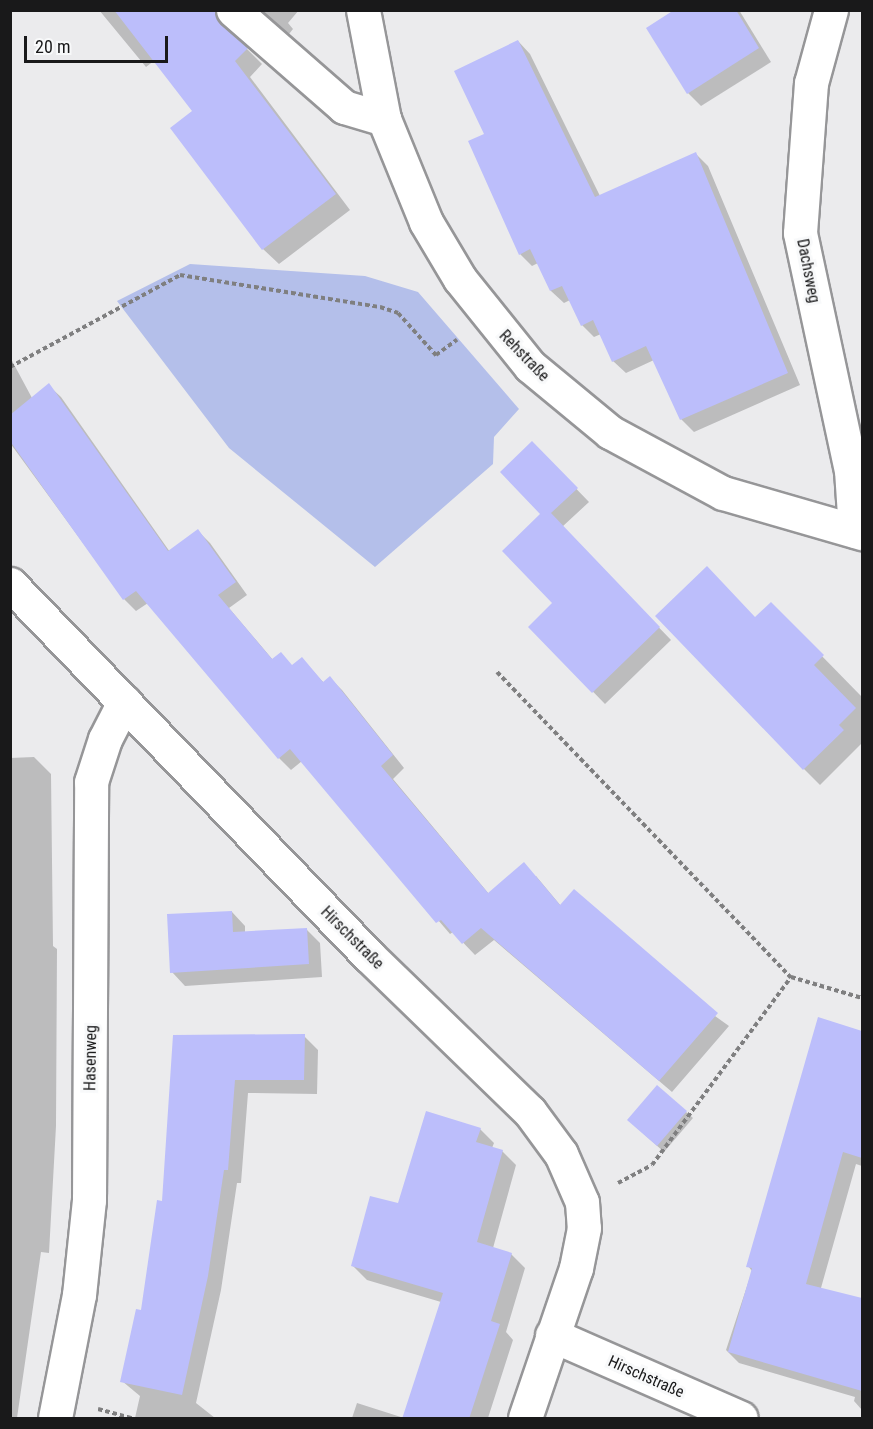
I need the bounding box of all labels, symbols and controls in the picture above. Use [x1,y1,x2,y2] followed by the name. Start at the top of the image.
[27,24,171,62] scale bar
[35,36,70,57] text: 20 m
[792,237,824,305] street label: Dachsweg
[495,326,553,386] street label: Rehstraße
[317,903,387,973] street label: Hirschstraße
[81,1025,101,1091] street label: Hasenweg
[605,1352,687,1402] street label: Hirschstraße

